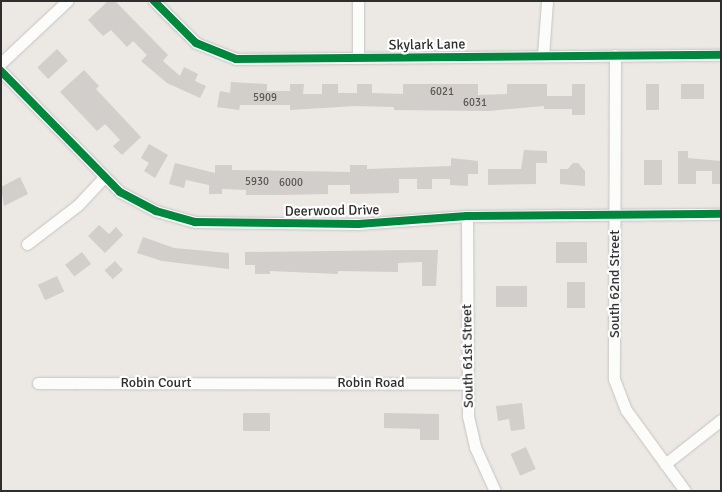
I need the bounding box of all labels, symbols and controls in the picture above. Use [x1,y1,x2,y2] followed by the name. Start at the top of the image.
[388,36,466,54] street label: Skylark Lane
[430,85,454,99] house number: 6021
[253,91,277,105] house number: 5909
[463,96,487,110] house number: 6031
[245,175,269,189] house number: 5930
[279,176,303,190] house number: 6000
[284,202,380,220] street label: Deerwood Drive
[607,230,623,338] street label: South 62nd Street
[459,304,477,408] street label: South 61st Street
[120,375,192,391] street label: Robin Court
[337,375,405,391] street label: Robin Road

